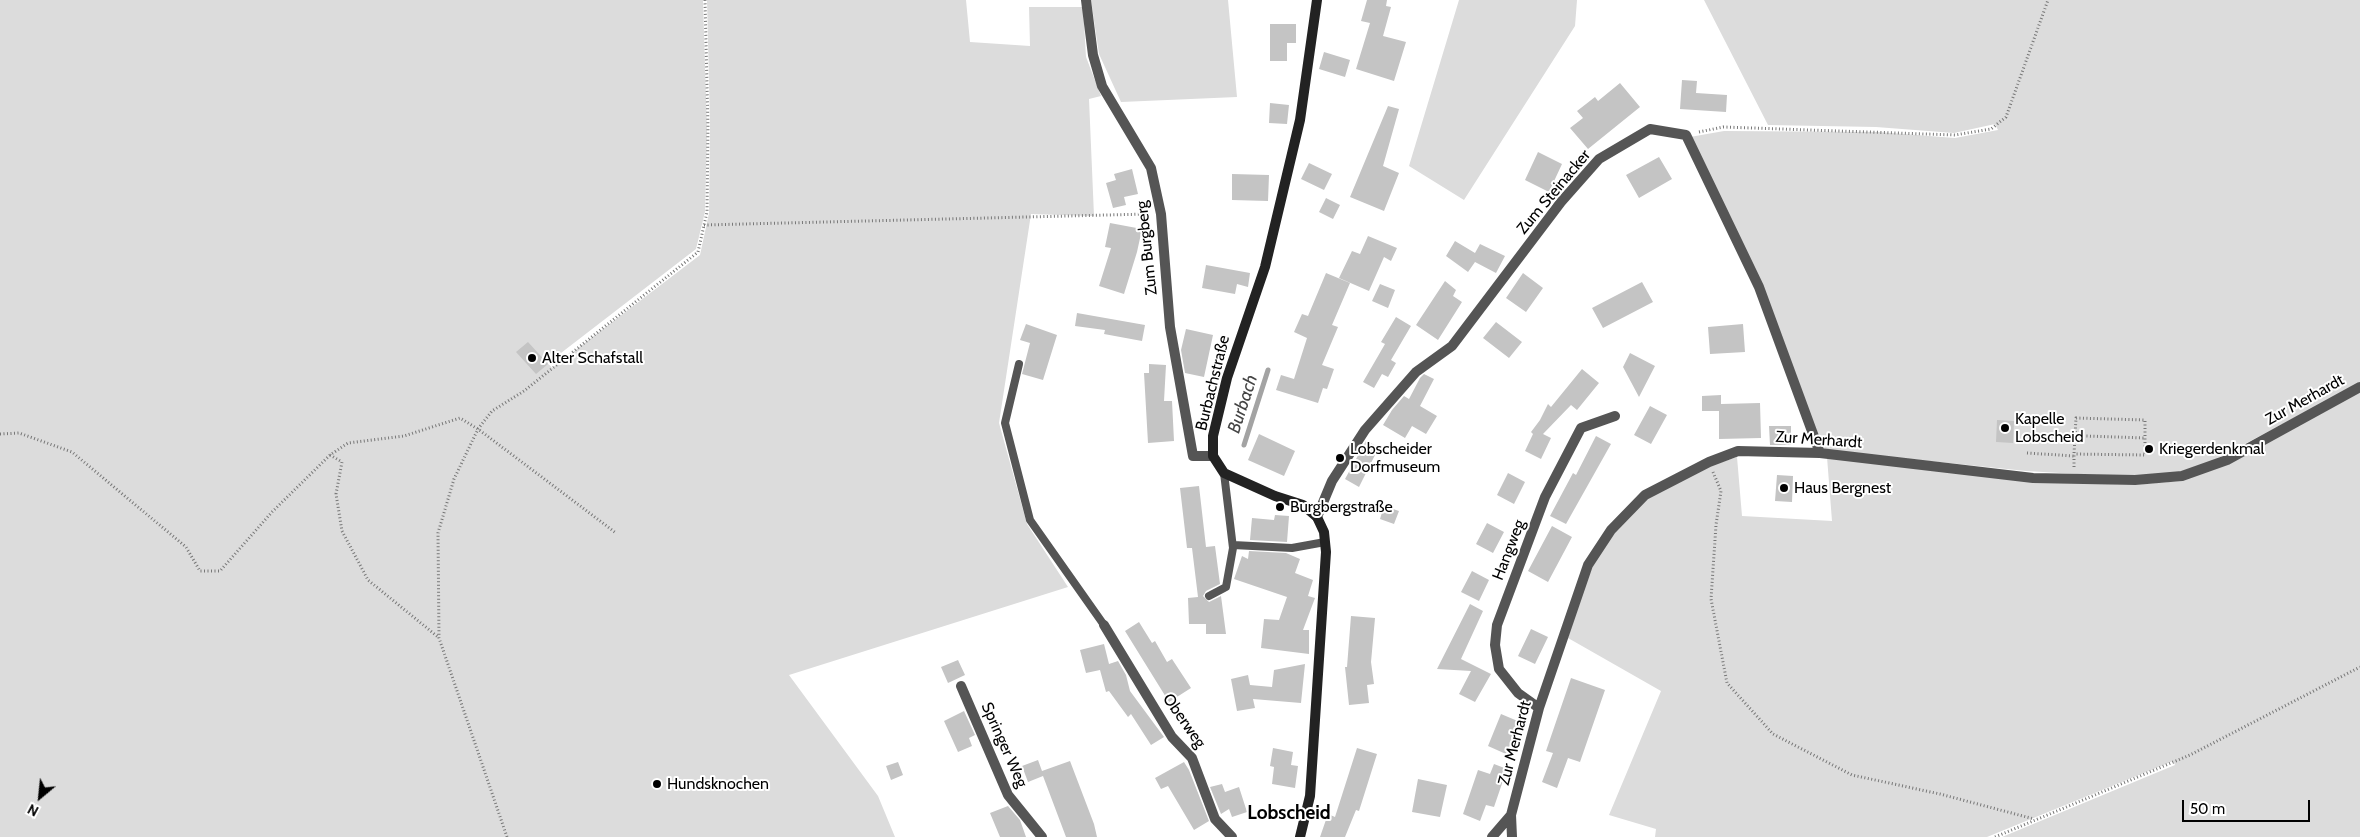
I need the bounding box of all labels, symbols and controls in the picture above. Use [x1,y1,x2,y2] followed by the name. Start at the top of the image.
[1513,146,1595,238] street label: Zum Steinacker
[1132,200,1162,296] street label: Zum Burgberg
[1192,333,1234,433] street label: Burbachstraße
[542,348,643,368] place label: Alter Schafstall
[526,352,538,364] marker: Alter Schafstall
[2262,371,2348,429] street label: Zur Merhardt
[1223,372,1263,436] water label: Burbach
[2015,409,2084,447] place label: Kapelle Lobscheid
[1999,422,2011,434] marker: Kapelle Lobscheid
[1775,427,1863,453] street label: Zur Merhardt
[1350,439,1440,477] place label: Lobscheider Dorfmuseum
[2159,439,2264,459] place label: Kriegerdenkmal
[2143,443,2155,455] marker: Kriegerdenkmal
[1334,452,1346,464] marker: Lobscheider Dorfmuseum
[1794,478,1891,498] place label: Haus Bergnest
[1778,482,1790,494] marker: Haus Bergnest
[1290,497,1393,517] place label: Burgbergstraße
[1274,501,1286,513] marker: Burgbergstraße
[1489,517,1529,583] street label: Hangweg
[1158,690,1210,752] street label: Oberweg
[1494,699,1536,787] street label: Zur Merhardt
[977,700,1031,790] street label: Springer Weg
[15,772,65,822] north arrow
[667,774,769,794] place label: Hundsknochen
[651,778,663,790] marker: Hundsknochen
[2185,790,2312,822] scale bar
[24,800,42,821] text: N
[2190,800,2225,818] text: 50 m
[1247,802,1331,824] district label: Lobscheid

